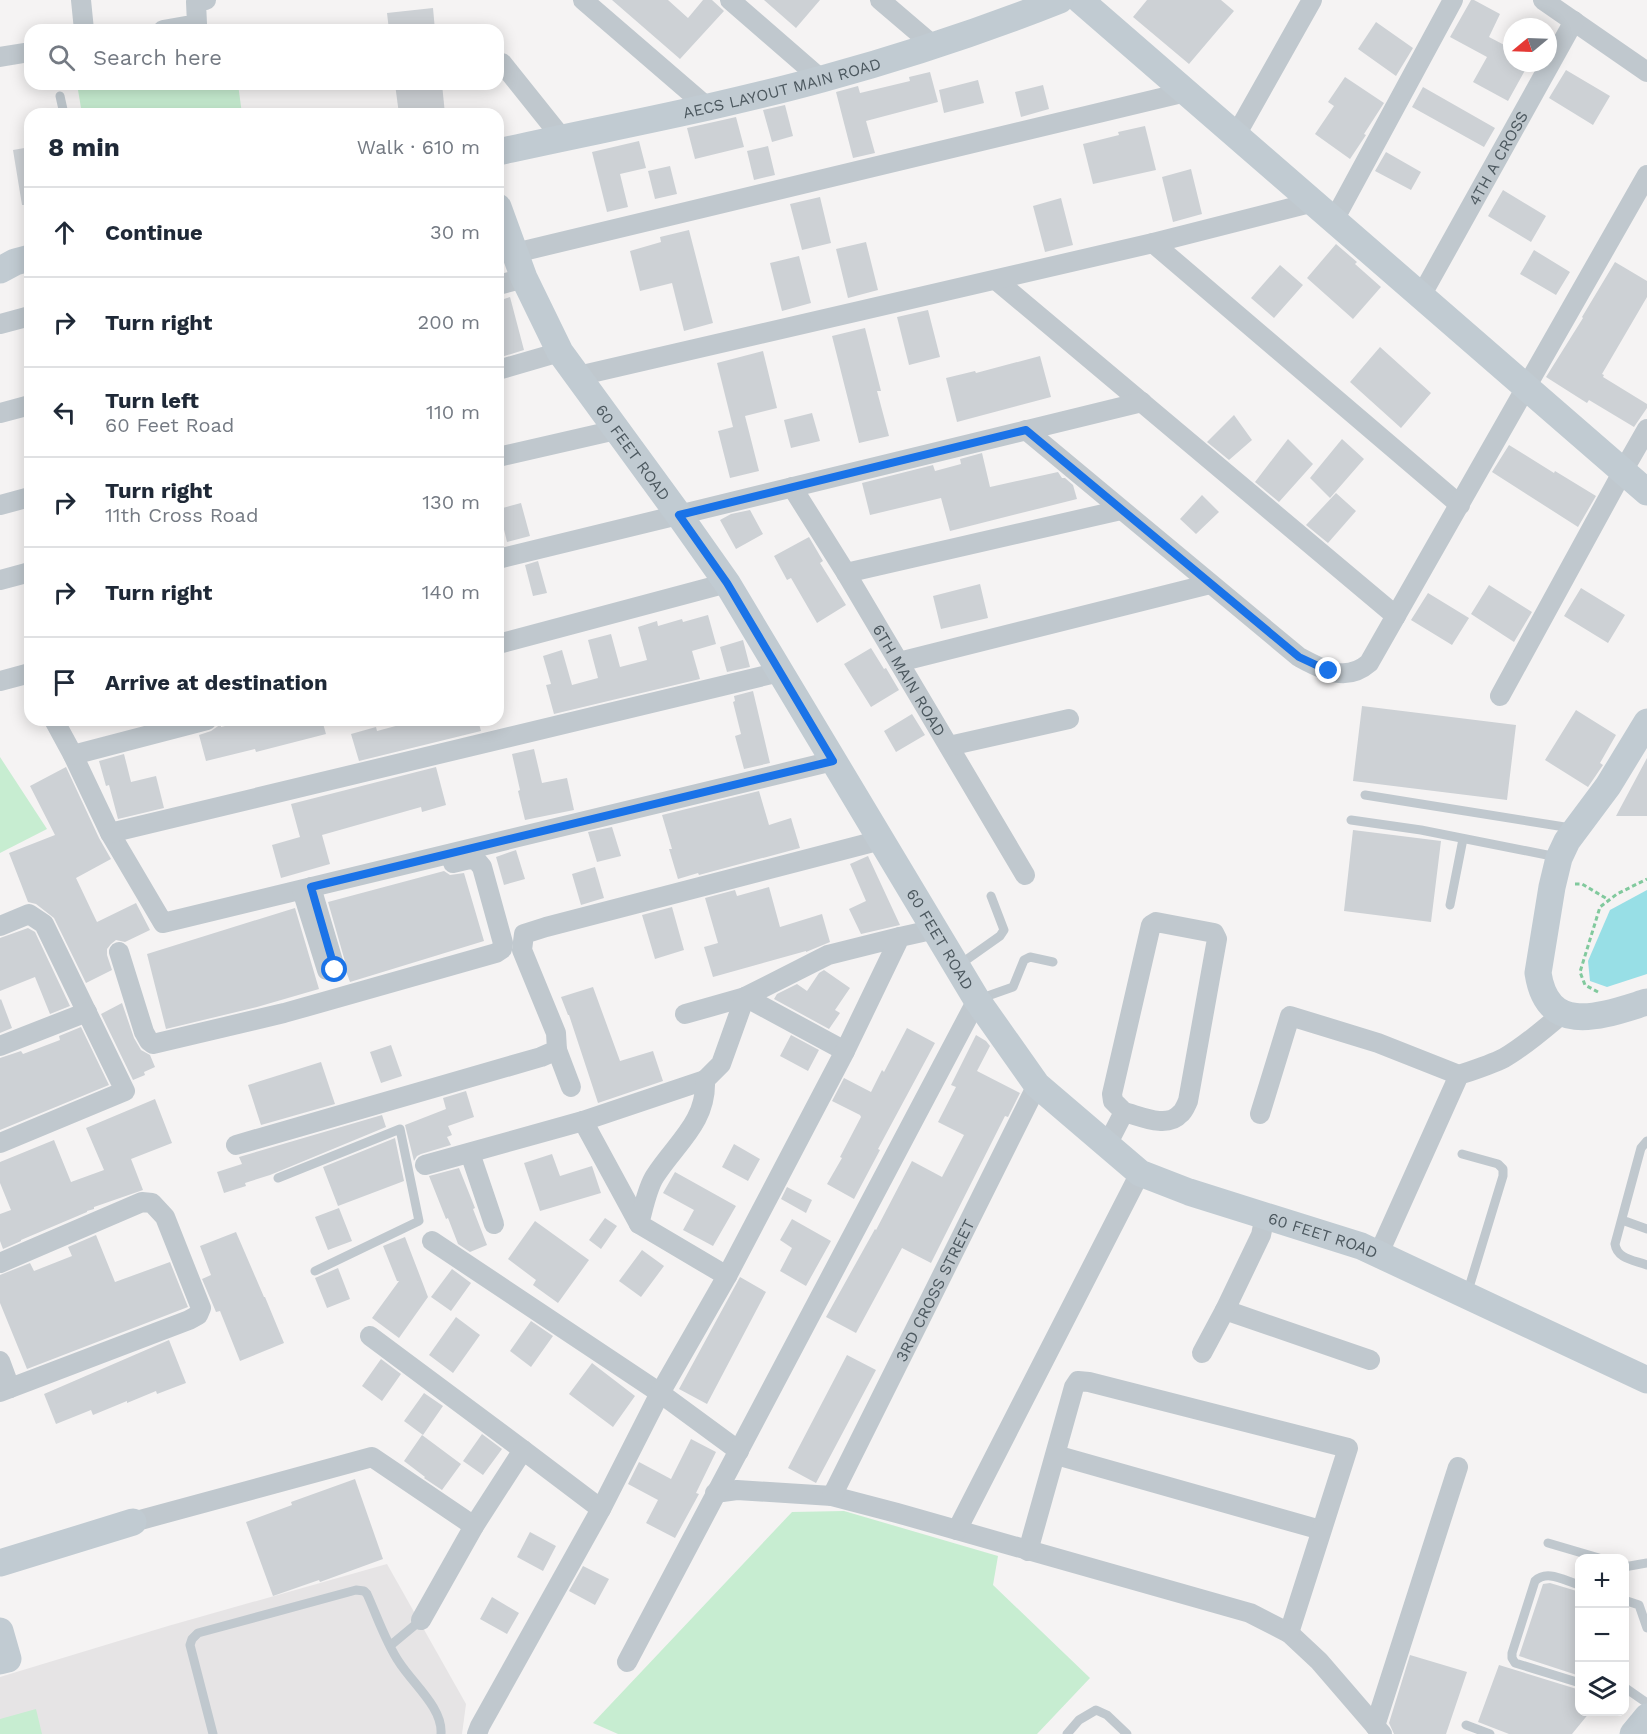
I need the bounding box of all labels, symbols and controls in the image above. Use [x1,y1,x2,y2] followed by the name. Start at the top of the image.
[1503,18,1557,72] north arrow
[24,24,504,90] search box
[45,41,78,74] icon: search
[93,45,222,70] text: Search here
[681,53,883,122] street label: AECS LAYOUT MAIN ROAD
[1464,107,1532,208] street label: 4TH A CROSS
[48,132,120,162] text: 8 min
[357,135,480,159] text: Walk · 610 m
[48,216,81,249] icon: ahead
[105,220,203,245] text: Continue
[430,220,480,244] text: 30 m
[48,306,81,339] icon: right
[105,310,212,335] text: Turn right
[418,310,480,334] text: 200 m
[105,388,199,413] text: Turn left
[48,396,81,429] icon: left
[426,400,480,424] text: 110 m
[592,400,675,504] street label: 60 FEET ROAD
[105,413,234,437] text: 60 Feet Road
[105,478,212,503] text: Turn right
[48,486,81,519] icon: right
[422,490,480,514] text: 130 m
[105,503,258,527] text: 11th Cross Road
[48,576,81,609] icon: right
[105,580,212,605] text: Turn right
[422,580,480,604] text: 140 m
[869,621,950,740] street label: 6TH MAIN ROAD
[1315,657,1341,683] route end
[48,666,81,699] icon: arrive
[105,670,328,695] text: Arrive at destination
[903,885,978,993] street label: 60 FEET ROAD
[321,956,347,982] route start
[1266,1208,1381,1262] street label: 60 FEET ROAD
[891,1216,978,1365] street label: 3RD CROSS STREET
[1575,1554,1629,1716] map controls
[1575,1554,1629,1608] button: +
[1575,1608,1629,1662] button: −
[1575,1662,1629,1716] button: layers

